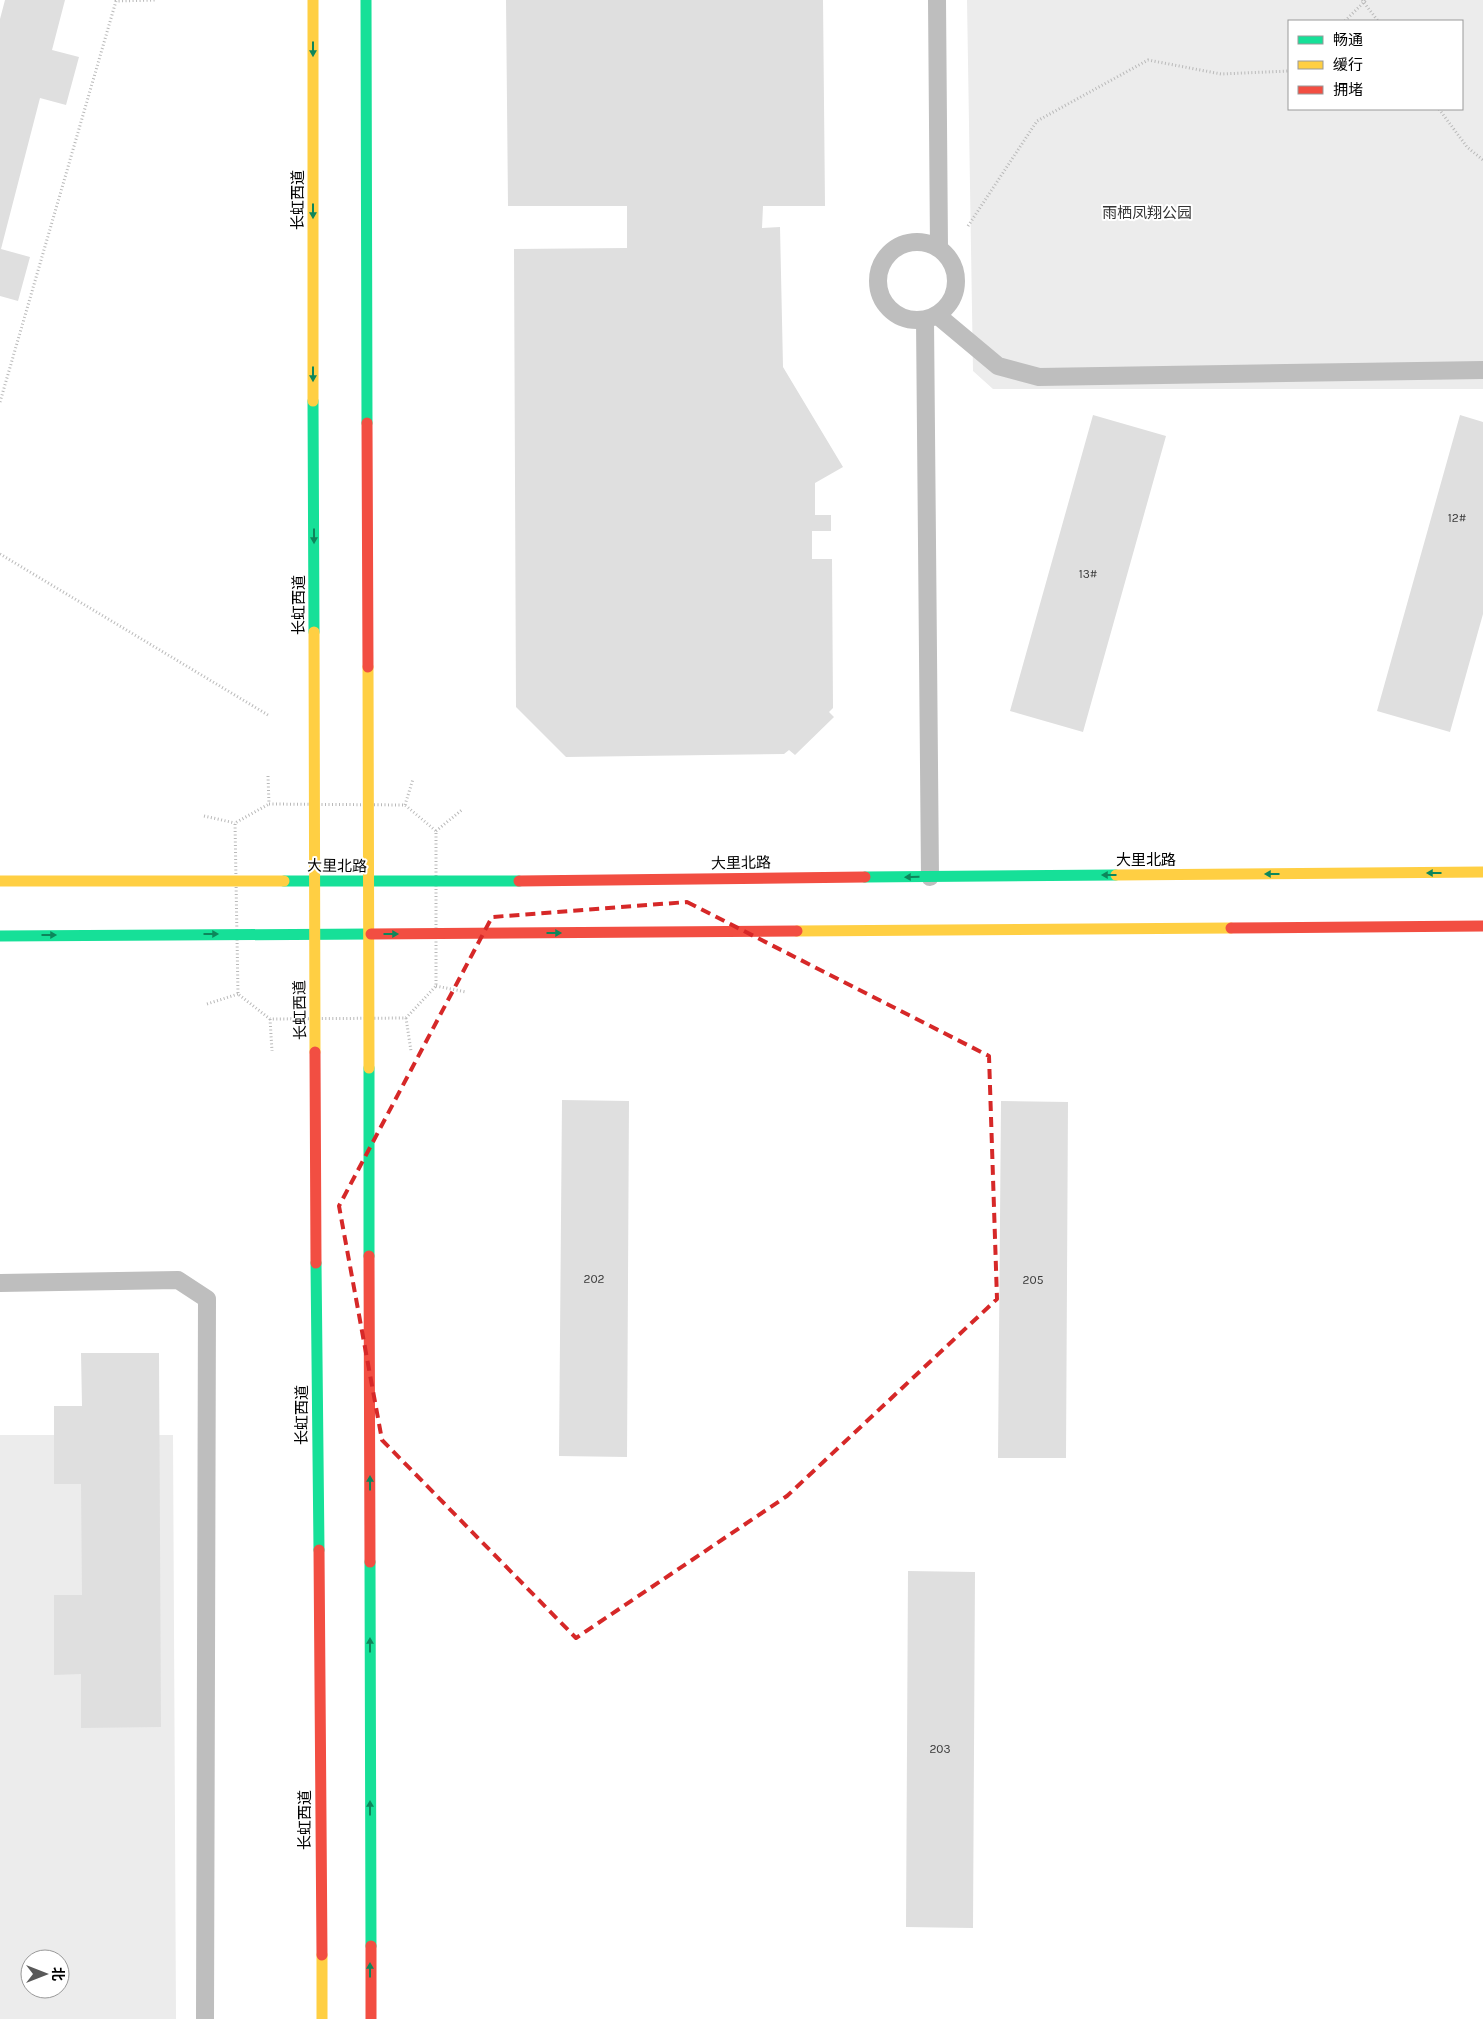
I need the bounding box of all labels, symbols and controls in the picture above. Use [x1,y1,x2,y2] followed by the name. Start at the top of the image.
[1288,20,1463,110] legend
[1333,31,1363,49] text: 畅通
[309,41,317,57] one-way arrow
[1333,56,1363,74] text: 缓行
[1333,81,1363,99] text: 拥堵
[289,170,307,230] street label: 长虹西道
[309,203,317,219] one-way arrow
[1102,204,1192,222] park label: 雨栖凤翔公园
[309,366,317,382] one-way arrow
[1448,511,1467,525] house number: 12#
[310,528,318,544] one-way arrow
[1079,567,1098,581] house number: 13#
[290,575,308,635] street label: 长虹西道
[1116,851,1176,869] street label: 大里北路
[711,853,771,873] street label: 大里北路
[307,856,367,876] street label: 大里北路
[1426,869,1442,877] one-way arrow
[1264,870,1280,878] one-way arrow
[1101,871,1117,879] one-way arrow
[904,873,920,881] one-way arrow
[546,929,562,937] one-way arrow
[203,930,219,938] one-way arrow
[383,930,399,938] one-way arrow
[41,931,57,939] one-way arrow
[290,980,310,1040] street label: 长虹西道
[583,1272,605,1286] house number: 202
[1023,1273,1044,1287] house number: 205
[293,1385,311,1445] street label: 长虹西道
[366,1475,374,1491] one-way arrow
[366,1637,374,1653] one-way arrow
[929,1742,951,1756] house number: 203
[296,1790,314,1850] street label: 长虹西道
[366,1800,374,1816] one-way arrow
[20,1949,70,1999] north arrow
[366,1962,374,1978] one-way arrow
[49,1967,66,1981] text: 北

